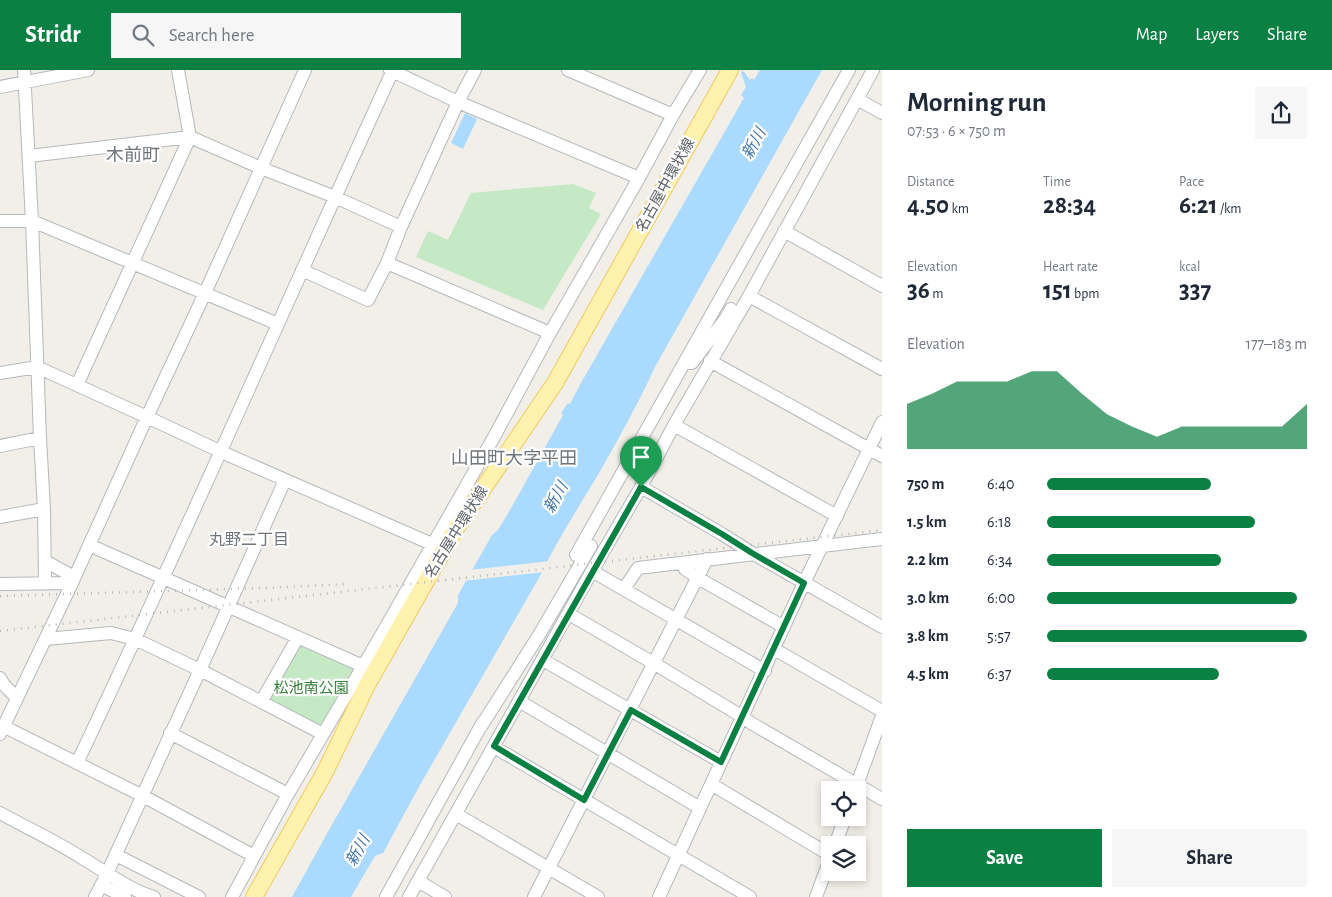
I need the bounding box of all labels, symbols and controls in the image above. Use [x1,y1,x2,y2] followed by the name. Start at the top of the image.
[111,13,461,58] search box
[129,21,157,49] icon: search
[25,23,81,47] text: Stridr
[169,26,255,45] text: Search here
[1136,26,1167,44] text: Map
[1195,26,1239,44] text: Layers
[1267,26,1307,44] text: Share
[1255,87,1307,139] button: share
[907,89,1047,117] text: Morning run
[738,123,770,161] water label: 新川
[907,123,1006,139] text: 07:53 · 6 × 750 m
[632,135,697,235] street label: 名古屋中環状線
[106,145,160,165] district label: 木前町
[907,175,954,189] text: Distance
[1043,175,1071,189] text: Time
[1179,175,1204,189] text: Pace
[907,193,949,218] text: 4.50
[1043,193,1096,218] text: 28:34
[1179,193,1218,218] text: 6:21
[949,202,969,216] text: km
[1218,202,1242,216] text: /km
[907,260,958,274] text: Elevation
[1043,260,1098,274] text: Heart rate
[1179,260,1200,274] text: kcal
[907,278,930,303] text: 36
[1043,278,1072,303] text: 151
[1179,278,1211,303] text: 337
[930,287,943,301] text: m
[1072,287,1100,301] text: bpm
[907,336,965,352] text: Elevation
[1245,336,1307,352] text: 177–183 m
[620,436,662,487] pin
[627,443,655,471] icon: arrive
[451,449,577,468] district label: 山田町大字平田
[907,476,945,492] text: 750 m
[987,476,1014,492] text: 6:40
[540,477,572,515] water label: 新川
[421,483,491,581] street label: 名古屋中環状線
[907,514,947,530] text: 1.5 km
[987,514,1011,530] text: 6:18
[209,531,289,548] district label: 丸野二丁目
[907,552,949,568] text: 2.2 km
[987,552,1012,568] text: 6:34
[907,590,949,606] text: 3.0 km
[987,590,1015,606] text: 6:00
[907,628,949,644] text: 3.8 km
[987,628,1011,644] text: 5:57
[907,666,949,682] text: 4.5 km
[987,666,1011,682] text: 6:37
[273,680,349,696] park label: 松池南公園
[821,781,866,881] map controls
[821,781,866,826] button: locate
[907,829,1102,887] button: Save
[1112,829,1307,887] button: Share
[342,830,374,868] water label: 新川
[821,836,866,881] button: layers

